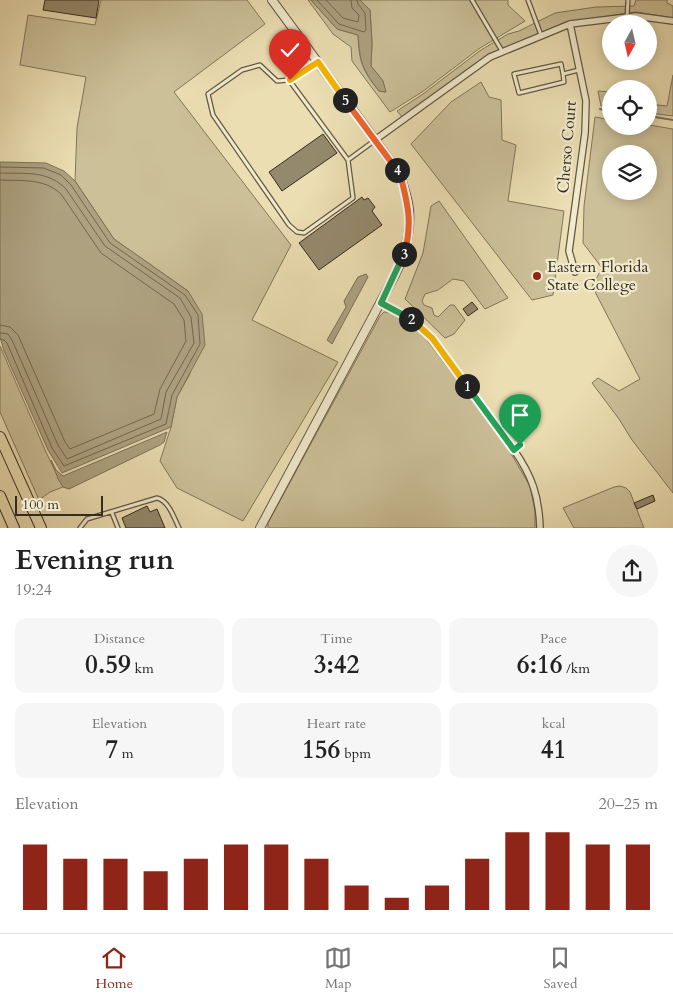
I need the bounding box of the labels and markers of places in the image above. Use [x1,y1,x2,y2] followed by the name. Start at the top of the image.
[269,29,311,80] pin
[332,88,358,112] pin: 5
[384,158,410,182] pin: 4
[392,242,416,266] pin: 3
[547,256,648,296] place label: Eastern Florida State College
[531,270,543,282] marker: Eastern Florida State College
[398,306,424,332] pin: 2
[454,374,480,398] pin: 1
[499,394,541,445] pin

